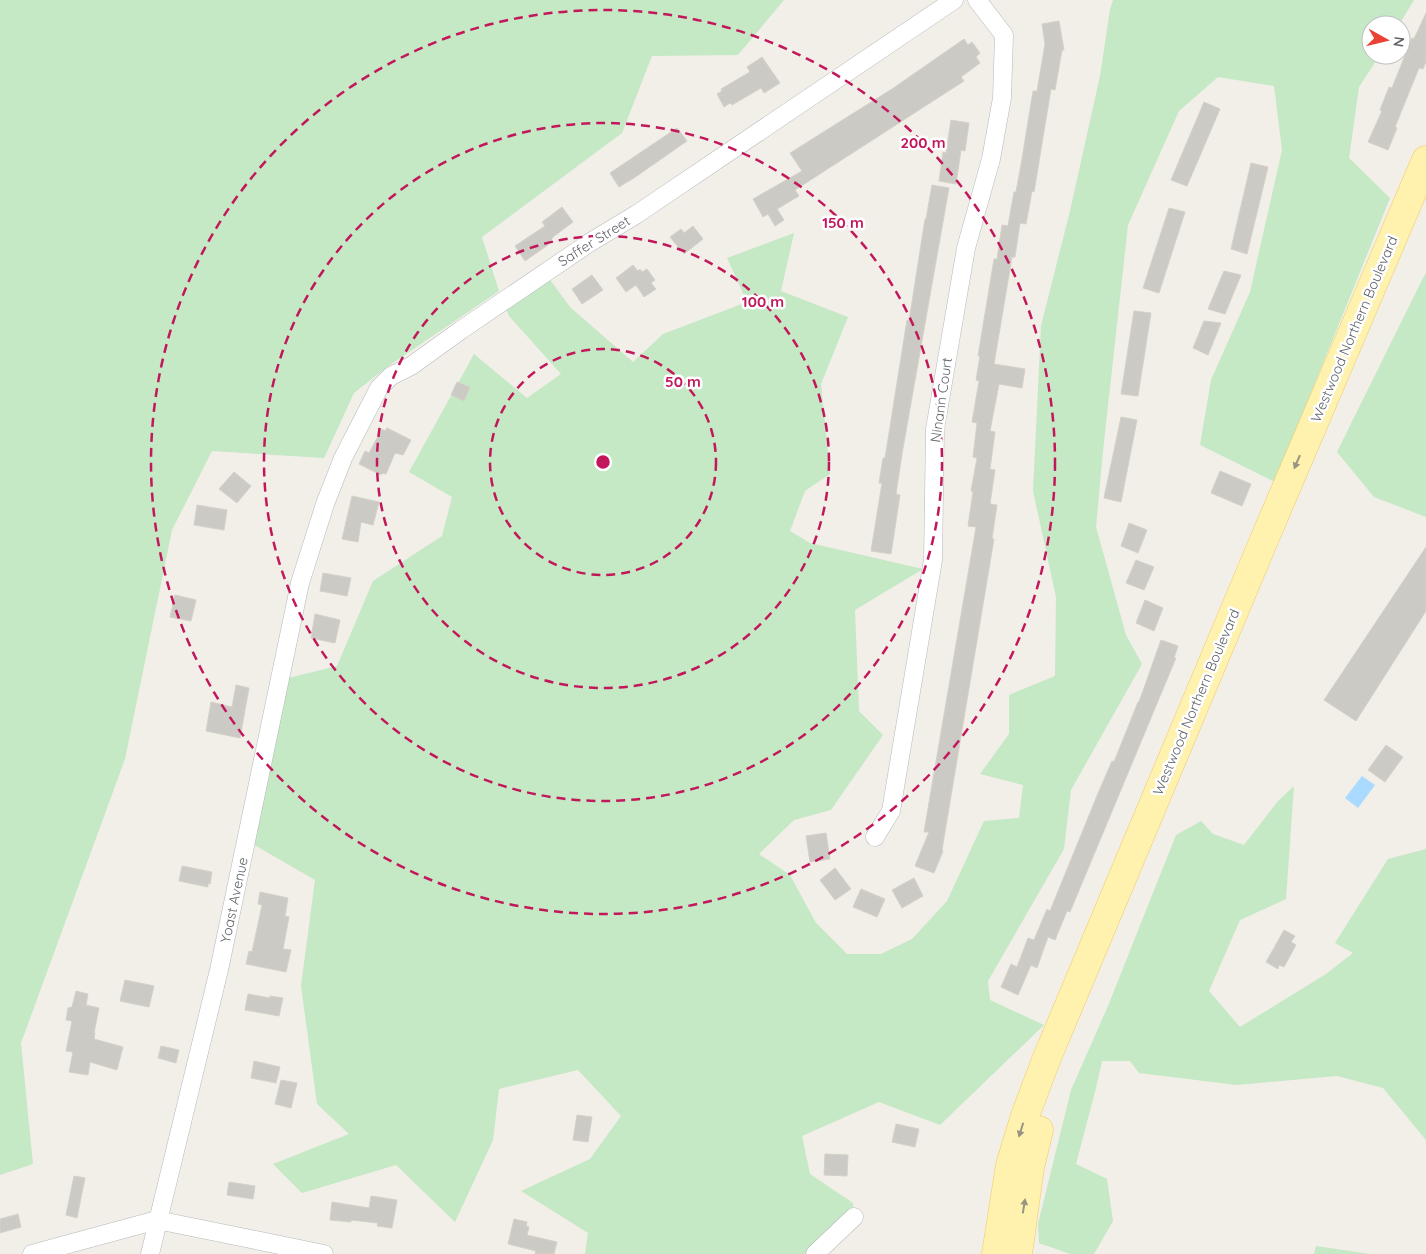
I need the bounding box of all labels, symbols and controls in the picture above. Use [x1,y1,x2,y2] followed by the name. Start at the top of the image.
[1361,15,1411,65] north arrow
[1389,35,1409,48] text: N
[901,133,946,152] text: 200 m
[555,212,634,270] street label: Saffer Street
[822,213,864,232] text: 150 m
[1307,233,1401,425] street label: Westwood Northern Boulevard
[742,292,784,311] text: 100 m
[926,356,956,444] street label: Ninann Court
[665,372,701,391] text: 50 m
[594,453,612,471] centre of rings
[1293,455,1301,470] one-way arrow
[1149,606,1243,798] street label: Westwood Northern Boulevard
[216,855,252,945] street label: Yoast Avenue
[1016,1122,1024,1137] one-way arrow
[1020,1197,1028,1213] one-way arrow

